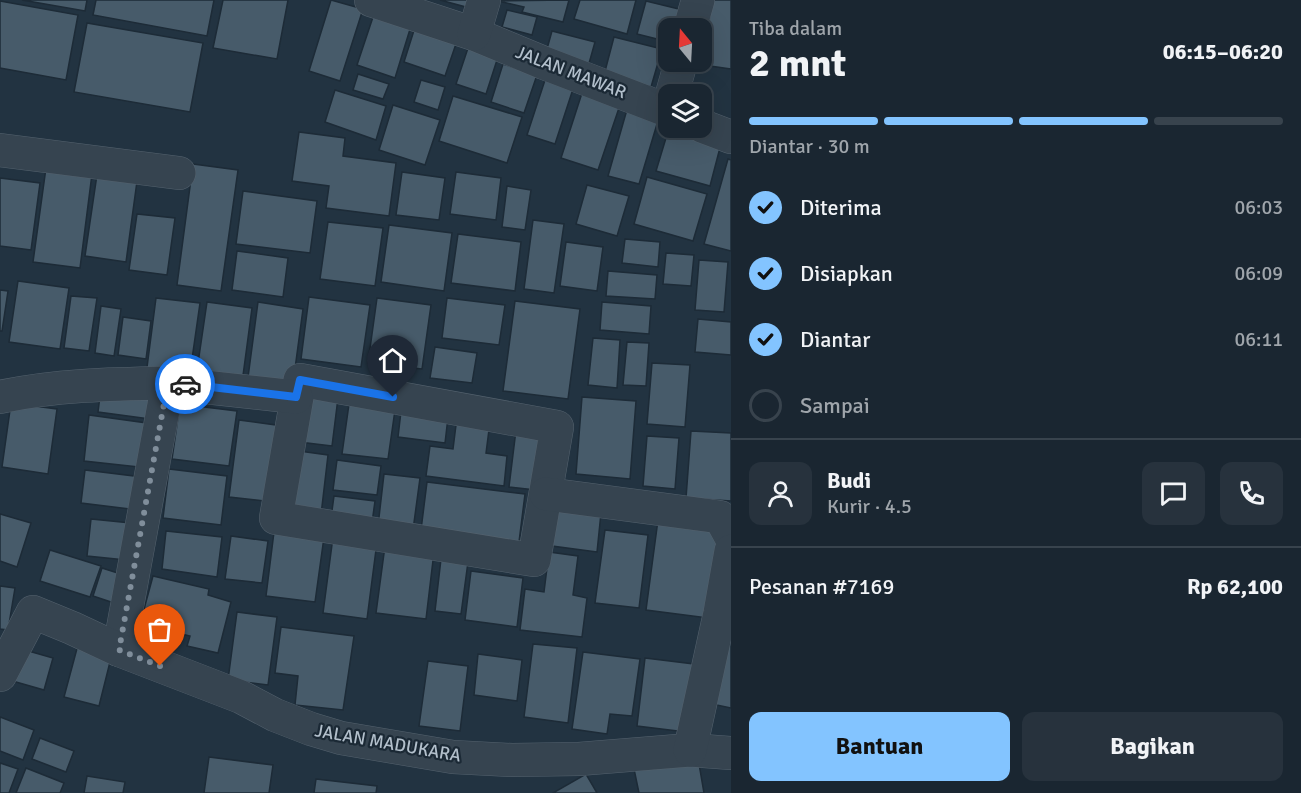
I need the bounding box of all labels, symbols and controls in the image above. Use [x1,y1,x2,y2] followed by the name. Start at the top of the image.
[749,16,842,41] text: Tiba dalam
[658,18,712,72] north arrow
[658,18,712,138] map controls
[1163,38,1283,65] text: 06:15–06:20
[749,39,846,87] text: 2 mnt
[513,41,630,103] street label: JALAN MAWAR
[658,84,712,138] button: layers
[749,134,870,159] text: Diantar · 30 m
[749,191,782,224] icon: check
[800,194,882,221] text: Diterima
[1234,195,1283,220] text: 06:03
[749,257,782,290] icon: check
[800,260,893,287] text: Disiapkan
[1234,261,1283,286] text: 06:09
[749,323,782,356] icon: check
[800,326,870,353] text: Diantar
[1234,327,1283,352] text: 06:11
[367,335,418,397] pin
[376,344,409,377] icon: home
[155,354,215,414] courier
[169,368,202,401] icon: car
[800,392,870,419] text: Sampai
[749,462,812,525] button: person
[1142,462,1205,525] button: chat
[1220,462,1283,525] button: phone
[827,467,871,494] text: Budi
[827,494,912,519] text: Kurir · 4.5
[749,573,894,600] text: Pesanan #7169
[1187,573,1283,600] text: Rp 62,100
[134,604,185,666] pin
[143,613,176,646] icon: bag
[749,712,1010,781] button: Bantuan
[1022,712,1283,781] button: Bagikan
[313,719,463,767] street label: JALAN MADUKARA

